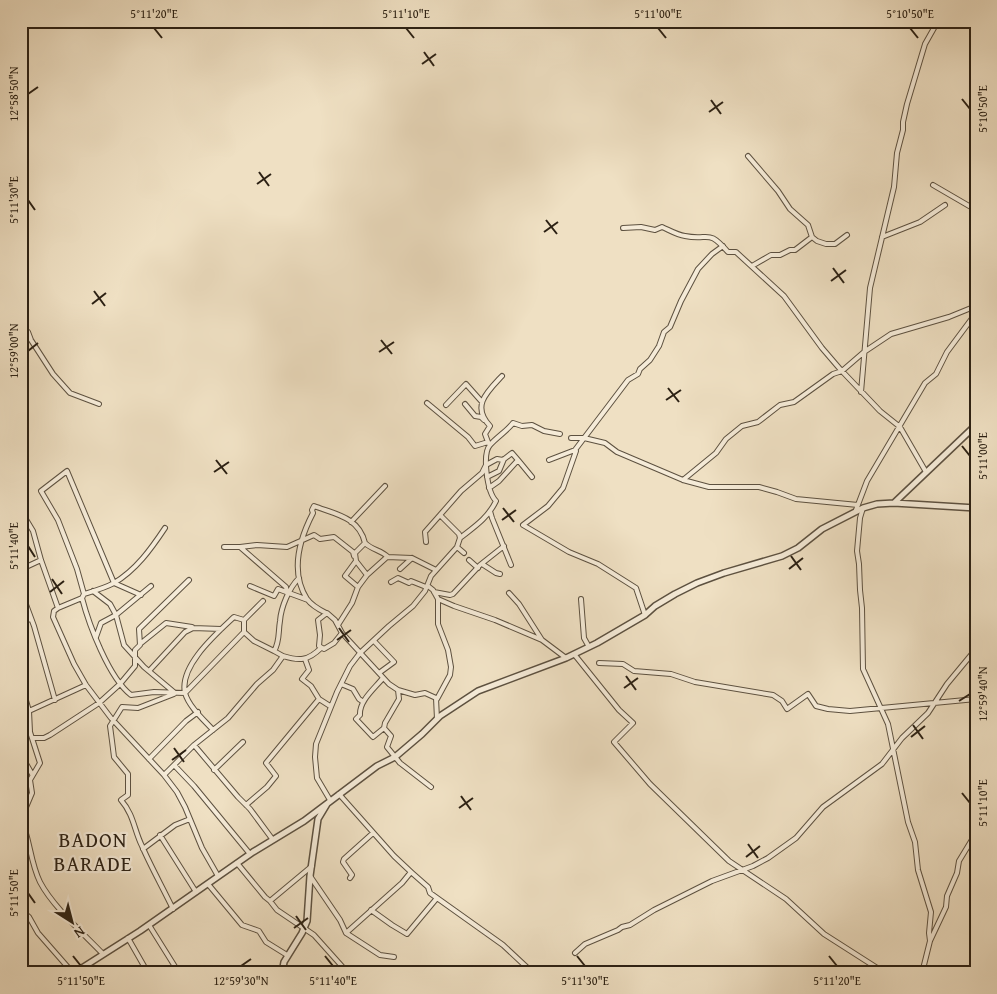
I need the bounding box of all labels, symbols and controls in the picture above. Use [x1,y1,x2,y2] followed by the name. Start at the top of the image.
[130,5,178,22] text: 5°11'20"E
[382,5,430,22] text: 5°11'10"E
[634,5,682,22] text: 5°11'00"E
[886,5,934,22] text: 5°10'50"E
[5,66,22,122] text: 12°58'50"N
[974,85,991,133] text: 5°10'50"E
[5,176,22,224] text: 5°11'30"E
[5,323,22,379] text: 12°59'00"N
[974,432,991,480] text: 5°11'00"E
[5,522,22,570] text: 5°11'40"E
[974,666,991,722] text: 12°59'40"N
[974,779,991,827] text: 5°11'10"E
[54,824,132,879] district label: BADON BARADE
[5,869,22,917] text: 5°11'50"E
[48,896,98,946] north arrow
[69,922,89,944] text: N
[57,972,105,989] text: 5°11'50"E
[213,972,269,989] text: 12°59'30"N
[309,972,357,989] text: 5°11'40"E
[561,972,609,989] text: 5°11'30"E
[813,972,861,989] text: 5°11'20"E

